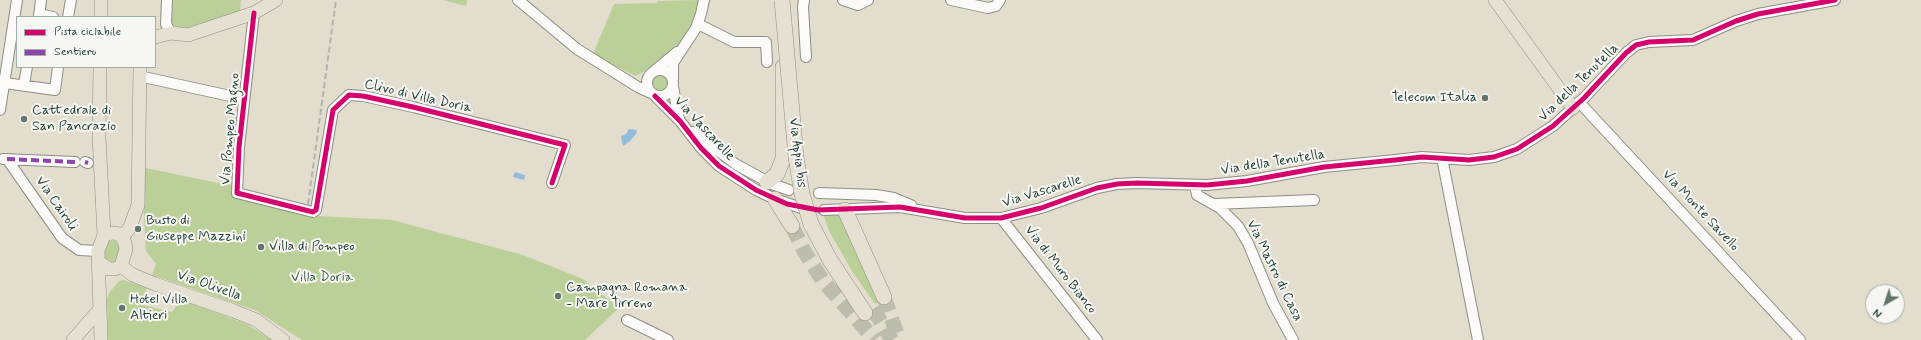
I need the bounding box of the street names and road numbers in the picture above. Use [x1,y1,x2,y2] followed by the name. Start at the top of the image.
[1535,40,1623,126] street label: Via della Tenutella
[218,72,244,186] street label: Via Pompeo Magno
[363,76,473,118] street label: Clivo di Villa Doria
[670,93,738,165] street label: Via Vascarelle
[784,117,810,189] street label: Via Appia bis
[1220,146,1326,180] street label: Via della Tenutella
[1658,167,1742,255] street label: Via Monte Savello
[1000,172,1084,212] street label: Via Vascarelle
[31,174,81,234] street label: Via Cairoli
[1242,218,1306,324] street label: Via Mastro di Casa
[1020,223,1100,317] street label: Via di Muro Bianco
[175,267,243,305] street label: Via Olivella

